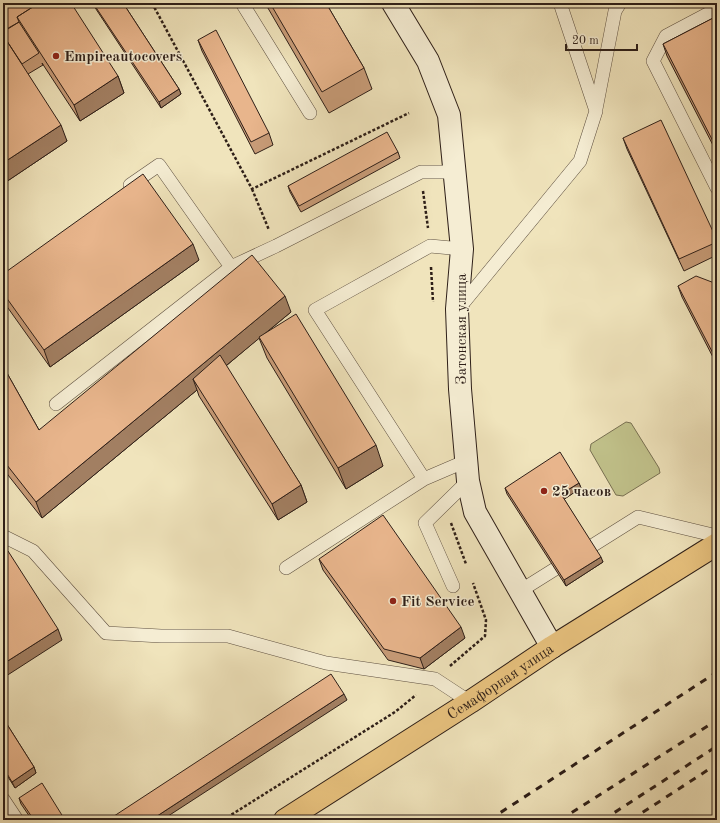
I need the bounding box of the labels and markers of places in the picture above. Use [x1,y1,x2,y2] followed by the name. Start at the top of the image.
[64,50,182,65] place label: Empireautocovers
[51,51,61,61] marker: Empireautocovers
[552,485,611,500] place label: 25 часов
[539,486,549,496] marker: 25 часов
[401,595,475,610] place label: Fit Service
[388,596,398,606] marker: Fit Service

